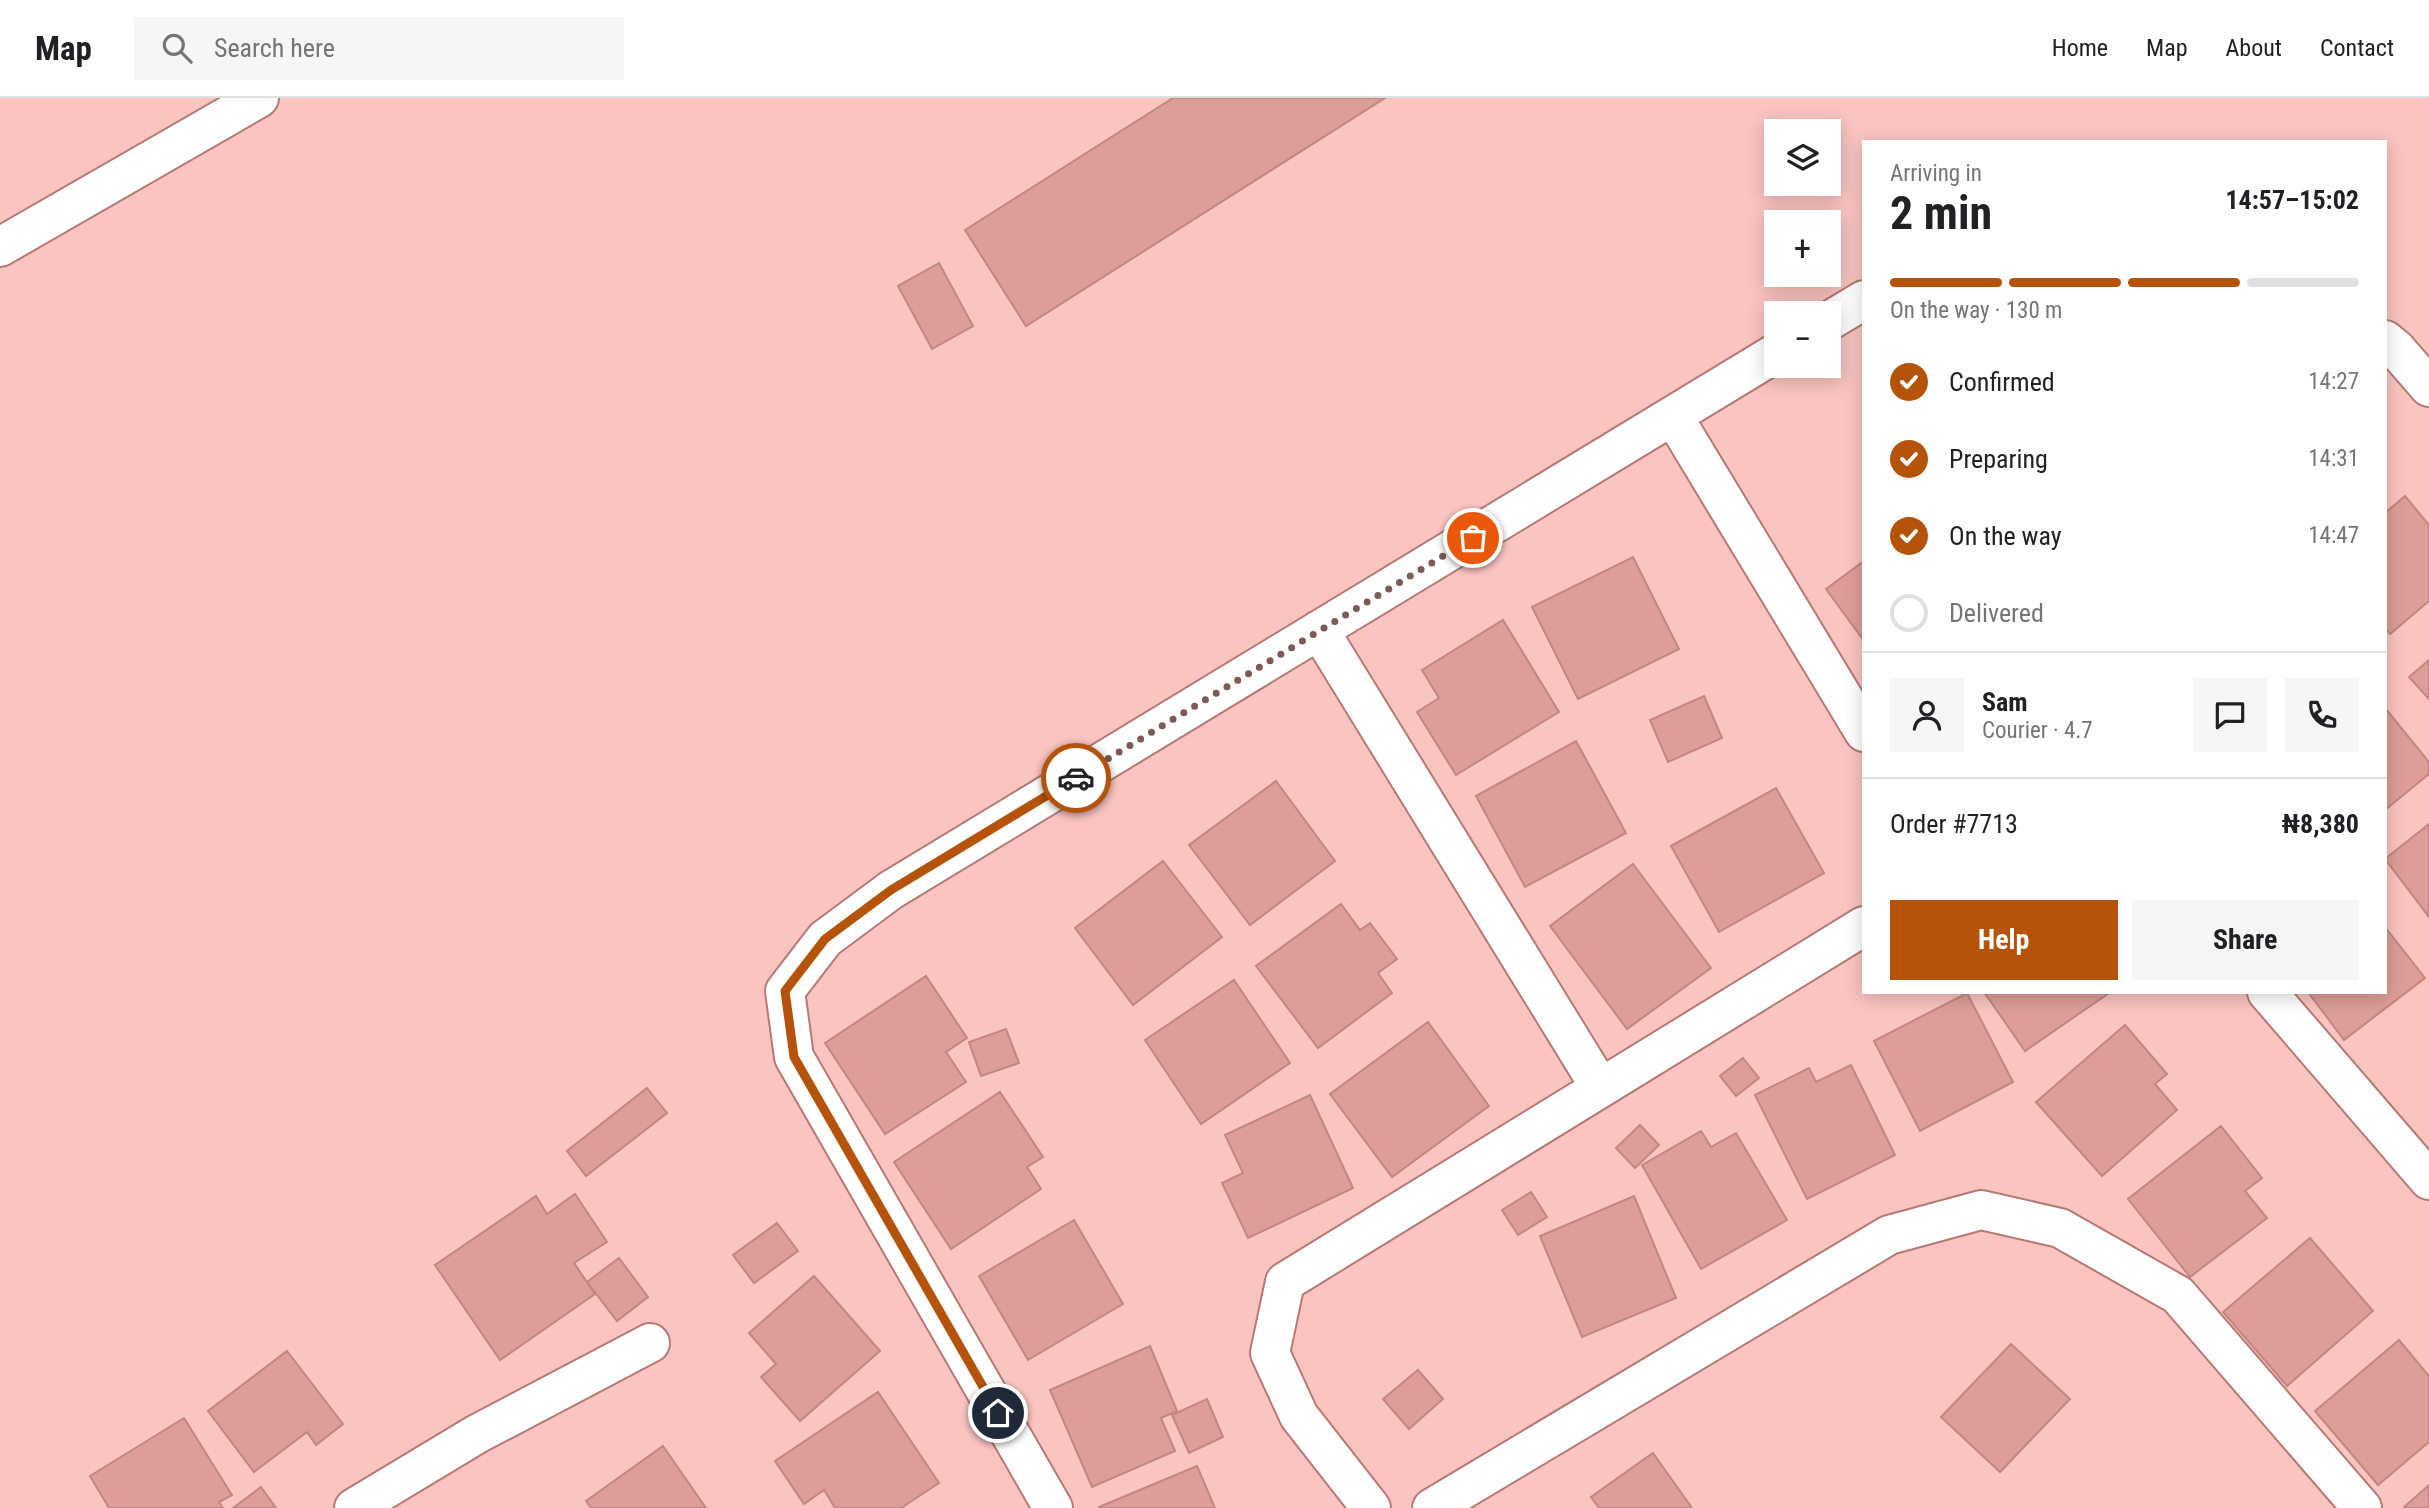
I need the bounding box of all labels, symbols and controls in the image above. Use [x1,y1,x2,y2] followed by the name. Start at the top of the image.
[134,17,624,80] search box
[35,29,92,68] text: Map
[158,29,196,67] icon: search
[214,33,335,63] text: Search here
[2052,34,2108,62] text: Home
[2146,34,2188,62] text: Map
[2226,34,2282,62] text: About
[2320,34,2394,62] text: Contact
[1764,119,1841,378] map controls
[1764,119,1841,196] button: layers
[1890,160,1982,187] text: Arriving in
[2225,185,2359,215] text: 14:57–15:02
[1890,186,1992,240] text: 2 min
[1764,210,1841,287] button: +
[1890,297,2062,324] text: On the way · 130 m
[1764,301,1841,378] button: −
[1890,363,1928,401] icon: check
[1949,367,2055,397] text: Confirmed
[2308,368,2359,395] text: 14:27
[1890,440,1928,478] icon: check
[1949,444,2048,474] text: Preparing
[2308,445,2359,472] text: 14:31
[1443,508,1503,568] pin
[1890,517,1928,555] icon: check
[1454,519,1492,557] icon: bag
[1949,521,2062,551] text: On the way
[2308,522,2359,549] text: 14:47
[1949,598,2044,628] text: Delivered
[1890,678,1964,752] button: person
[2193,678,2267,752] button: chat
[2285,678,2359,752] button: phone
[1982,687,2028,717] text: Sam
[1982,717,2093,744] text: Courier · 4.7
[1041,743,1111,813] courier
[1057,759,1095,797] icon: car
[1890,809,2018,839] text: Order #7713
[2282,809,2359,839] text: ₦8,380
[1890,900,2118,980] button: Help
[2132,900,2359,980] button: Share
[968,1383,1028,1443] pin
[979,1394,1017,1432] icon: home

